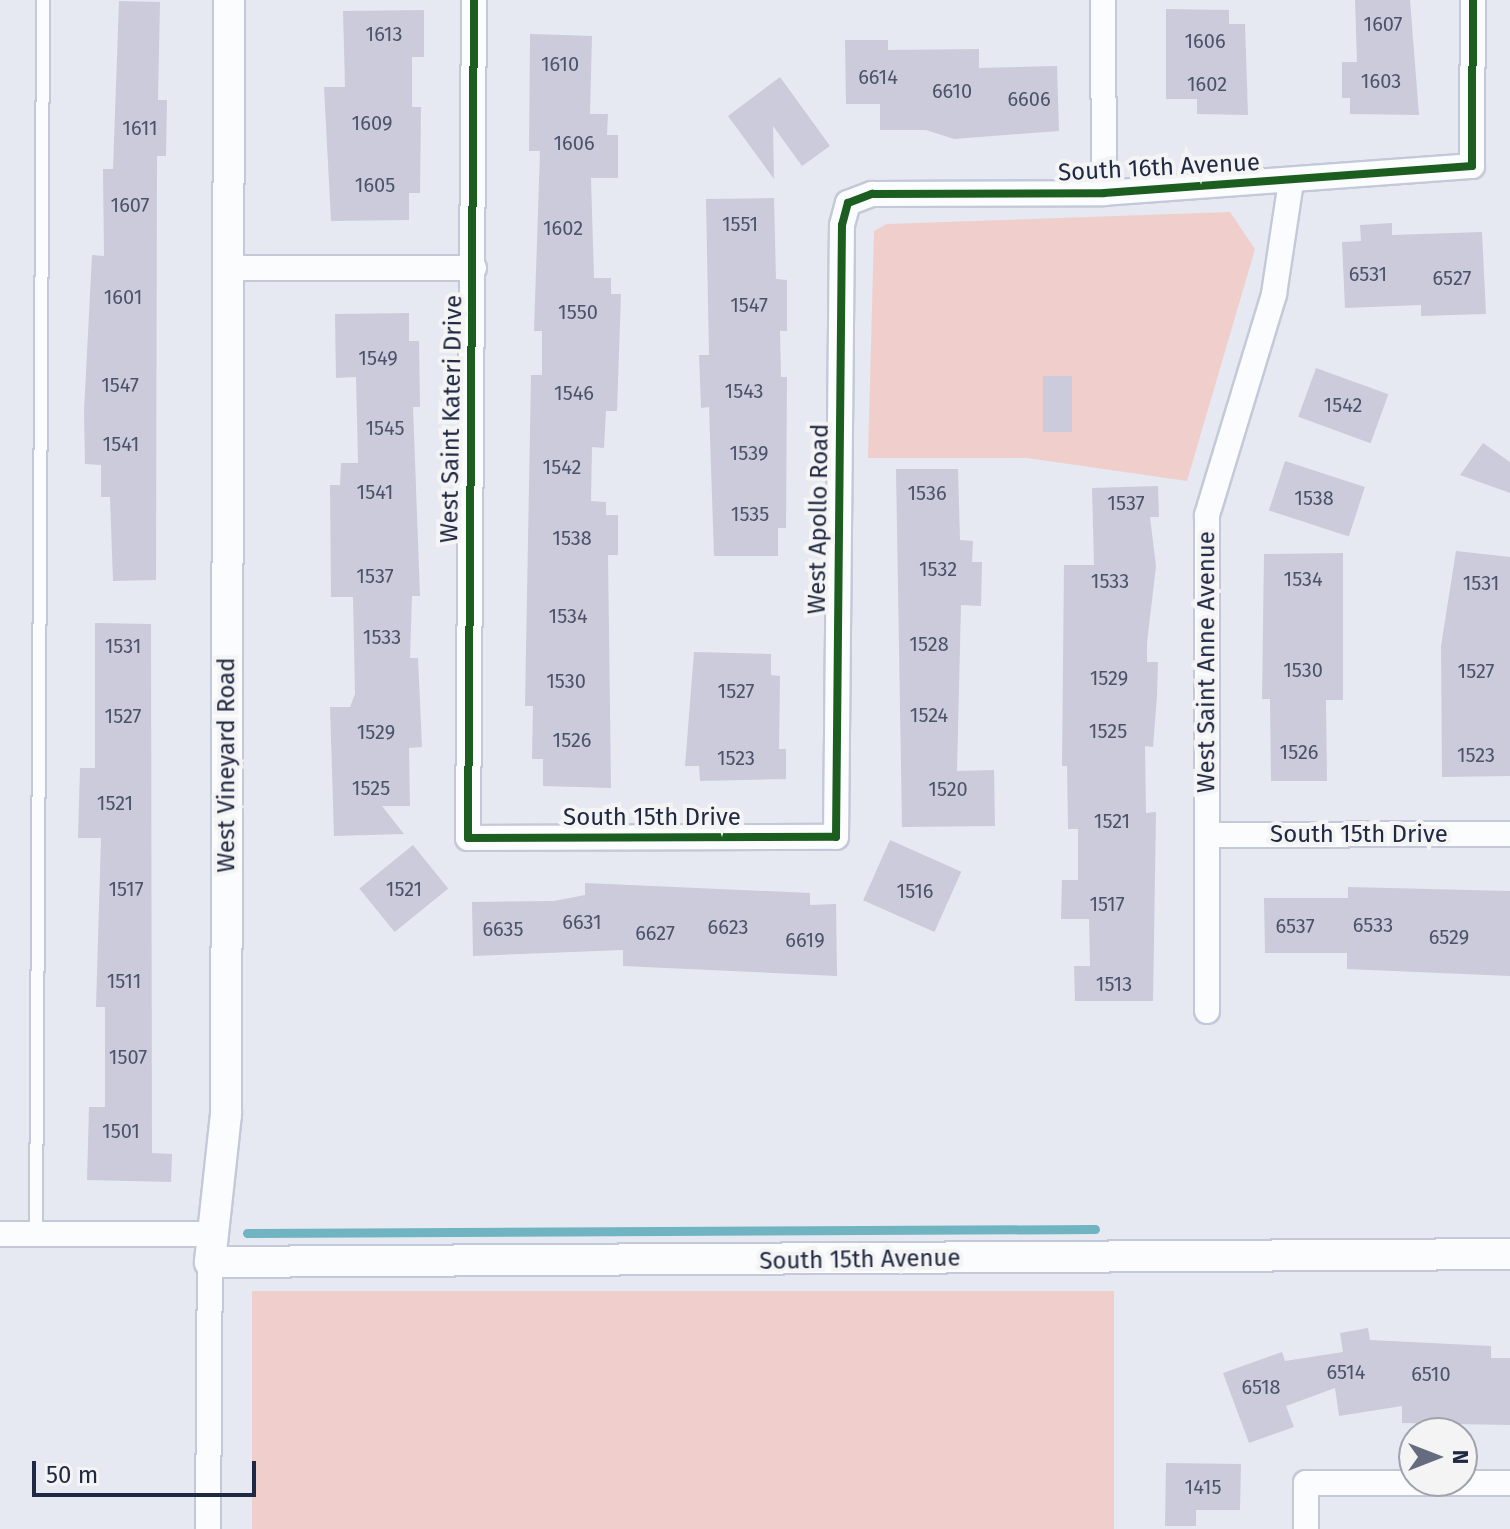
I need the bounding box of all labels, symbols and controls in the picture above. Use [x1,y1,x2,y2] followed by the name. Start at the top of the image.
[1364,12,1402,36] house number: 1607
[366,22,402,46] house number: 1613
[1184,29,1226,53] house number: 1606
[541,52,579,76] house number: 1610
[858,65,898,89] house number: 6614
[1361,69,1401,93] house number: 1603
[1187,72,1227,96] house number: 1602
[932,79,972,103] house number: 6610
[1007,87,1051,111] house number: 6606
[352,111,392,135] house number: 1609
[122,116,158,140] house number: 1611
[553,131,595,155] house number: 1606
[1057,148,1261,188] street label: South 16th Avenue
[355,173,395,197] house number: 1605
[111,193,149,217] house number: 1607
[722,212,758,236] house number: 1551
[543,216,583,240] house number: 1602
[1349,262,1387,286] house number: 6531
[1433,266,1471,290] house number: 6527
[104,285,142,309] house number: 1601
[730,293,768,317] house number: 1547
[435,295,469,543] street label: West Saint Kateri Drive
[558,300,598,324] house number: 1550
[358,346,398,370] house number: 1549
[101,373,139,397] house number: 1547
[725,379,763,403] house number: 1543
[554,381,594,405] house number: 1546
[1324,393,1362,417] house number: 1542
[365,416,405,440] house number: 1545
[803,423,835,615] street label: West Apollo Road
[103,432,139,456] house number: 1541
[730,441,768,465] house number: 1539
[543,455,581,479] house number: 1542
[357,480,393,504] house number: 1541
[907,481,947,505] house number: 1536
[1294,486,1334,510] house number: 1538
[1107,491,1145,515] house number: 1537
[731,502,769,526] house number: 1535
[552,526,592,550] house number: 1538
[1193,531,1221,793] street label: West Saint Anne Avenue
[919,557,957,581] house number: 1532
[356,564,394,588] house number: 1537
[1283,567,1323,591] house number: 1534
[1091,569,1129,593] house number: 1533
[1463,571,1499,595] house number: 1531
[548,604,588,628] house number: 1534
[363,625,401,649] house number: 1533
[909,632,949,656] house number: 1528
[105,634,141,658] house number: 1531
[213,657,241,873] street label: West Vineyard Road
[1283,658,1323,682] house number: 1530
[1457,659,1495,683] house number: 1527
[1090,666,1128,690] house number: 1529
[546,669,586,693] house number: 1530
[717,679,755,703] house number: 1527
[910,703,948,727] house number: 1524
[104,704,142,728] house number: 1527
[1089,719,1127,743] house number: 1525
[357,720,395,744] house number: 1529
[553,728,591,752] house number: 1526
[1280,740,1318,764] house number: 1526
[1457,743,1495,767] house number: 1523
[717,746,755,770] house number: 1523
[352,776,390,800] house number: 1525
[928,777,968,801] house number: 1520
[97,791,133,815] house number: 1521
[563,804,741,832] street label: South 15th Drive
[1094,809,1130,833] house number: 1521
[1270,821,1448,849] street label: South 15th Drive
[108,877,144,901] house number: 1517
[386,877,422,901] house number: 1521
[897,879,933,903] house number: 1516
[1089,892,1125,916] house number: 1517
[562,910,602,934] house number: 6631
[1353,913,1393,937] house number: 6533
[1275,914,1315,938] house number: 6537
[708,915,748,939] house number: 6623
[482,917,524,941] house number: 6635
[635,921,675,945] house number: 6627
[1429,925,1469,949] house number: 6529
[785,928,825,952] house number: 6619
[107,969,141,993] house number: 1511
[1096,972,1132,996] house number: 1513
[109,1045,147,1069] house number: 1507
[102,1119,140,1143] house number: 1501
[759,1244,961,1276] street label: South 15th Avenue
[1327,1360,1365,1384] house number: 6514
[1411,1362,1451,1386] house number: 6510
[1241,1375,1281,1399] house number: 6518
[1398,1417,1478,1497] north arrow
[36,1445,260,1495] scale bar
[1447,1450,1474,1464] text: N
[46,1461,98,1489] text: 50 m
[1185,1475,1221,1499] house number: 1415

